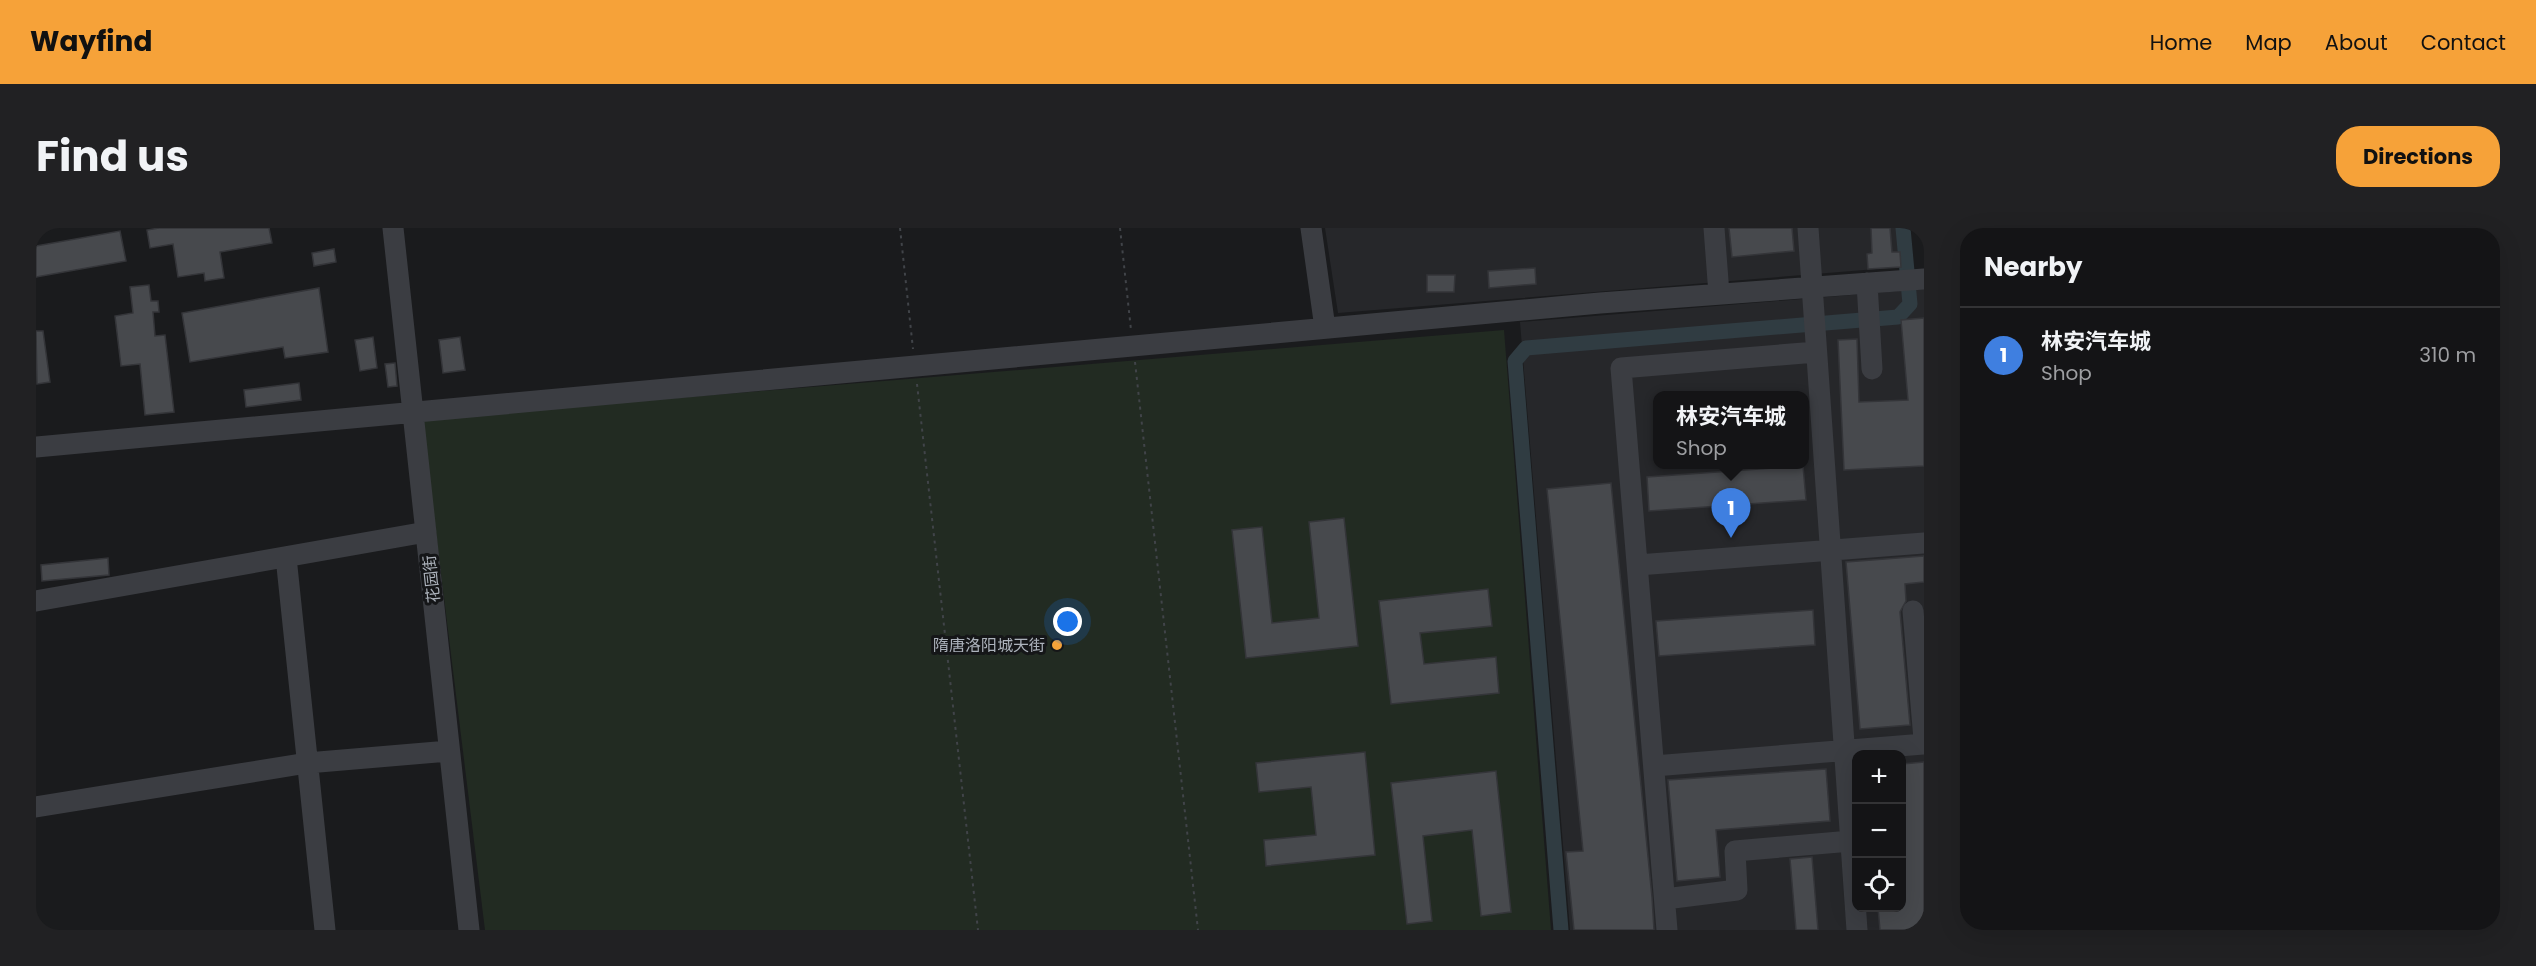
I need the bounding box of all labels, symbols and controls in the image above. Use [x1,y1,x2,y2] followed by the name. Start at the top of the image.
[30,22,152,61] text: Wayfind
[2150,28,2212,57] text: Home
[2245,28,2292,57] text: Map
[2325,28,2388,57] text: About
[2421,28,2506,57] text: Contact
[2336,126,2500,187] button: Directions
[36,127,189,186] text: Find us
[1984,249,2082,285] text: Nearby
[2041,326,2151,357] text: 林安汽车城
[2000,341,2007,369] text: 1
[2419,341,2476,369] text: 310 m
[2041,359,2092,387] text: Shop
[1653,391,1809,469] popup
[1676,401,1786,432] text: 林安汽车城
[1676,434,1727,462] text: Shop
[1712,488,1750,538] pin: 1
[418,554,445,604] street label: 花园街
[1053,607,1082,636] your location
[933,634,1045,657] place label: 隋唐洛阳城天街
[1050,638,1064,652] marker: 隋唐洛阳城天街
[1852,750,1906,912] map controls
[1852,750,1906,804] button: +
[1852,804,1906,858] button: −
[1852,858,1906,912] button: locate

